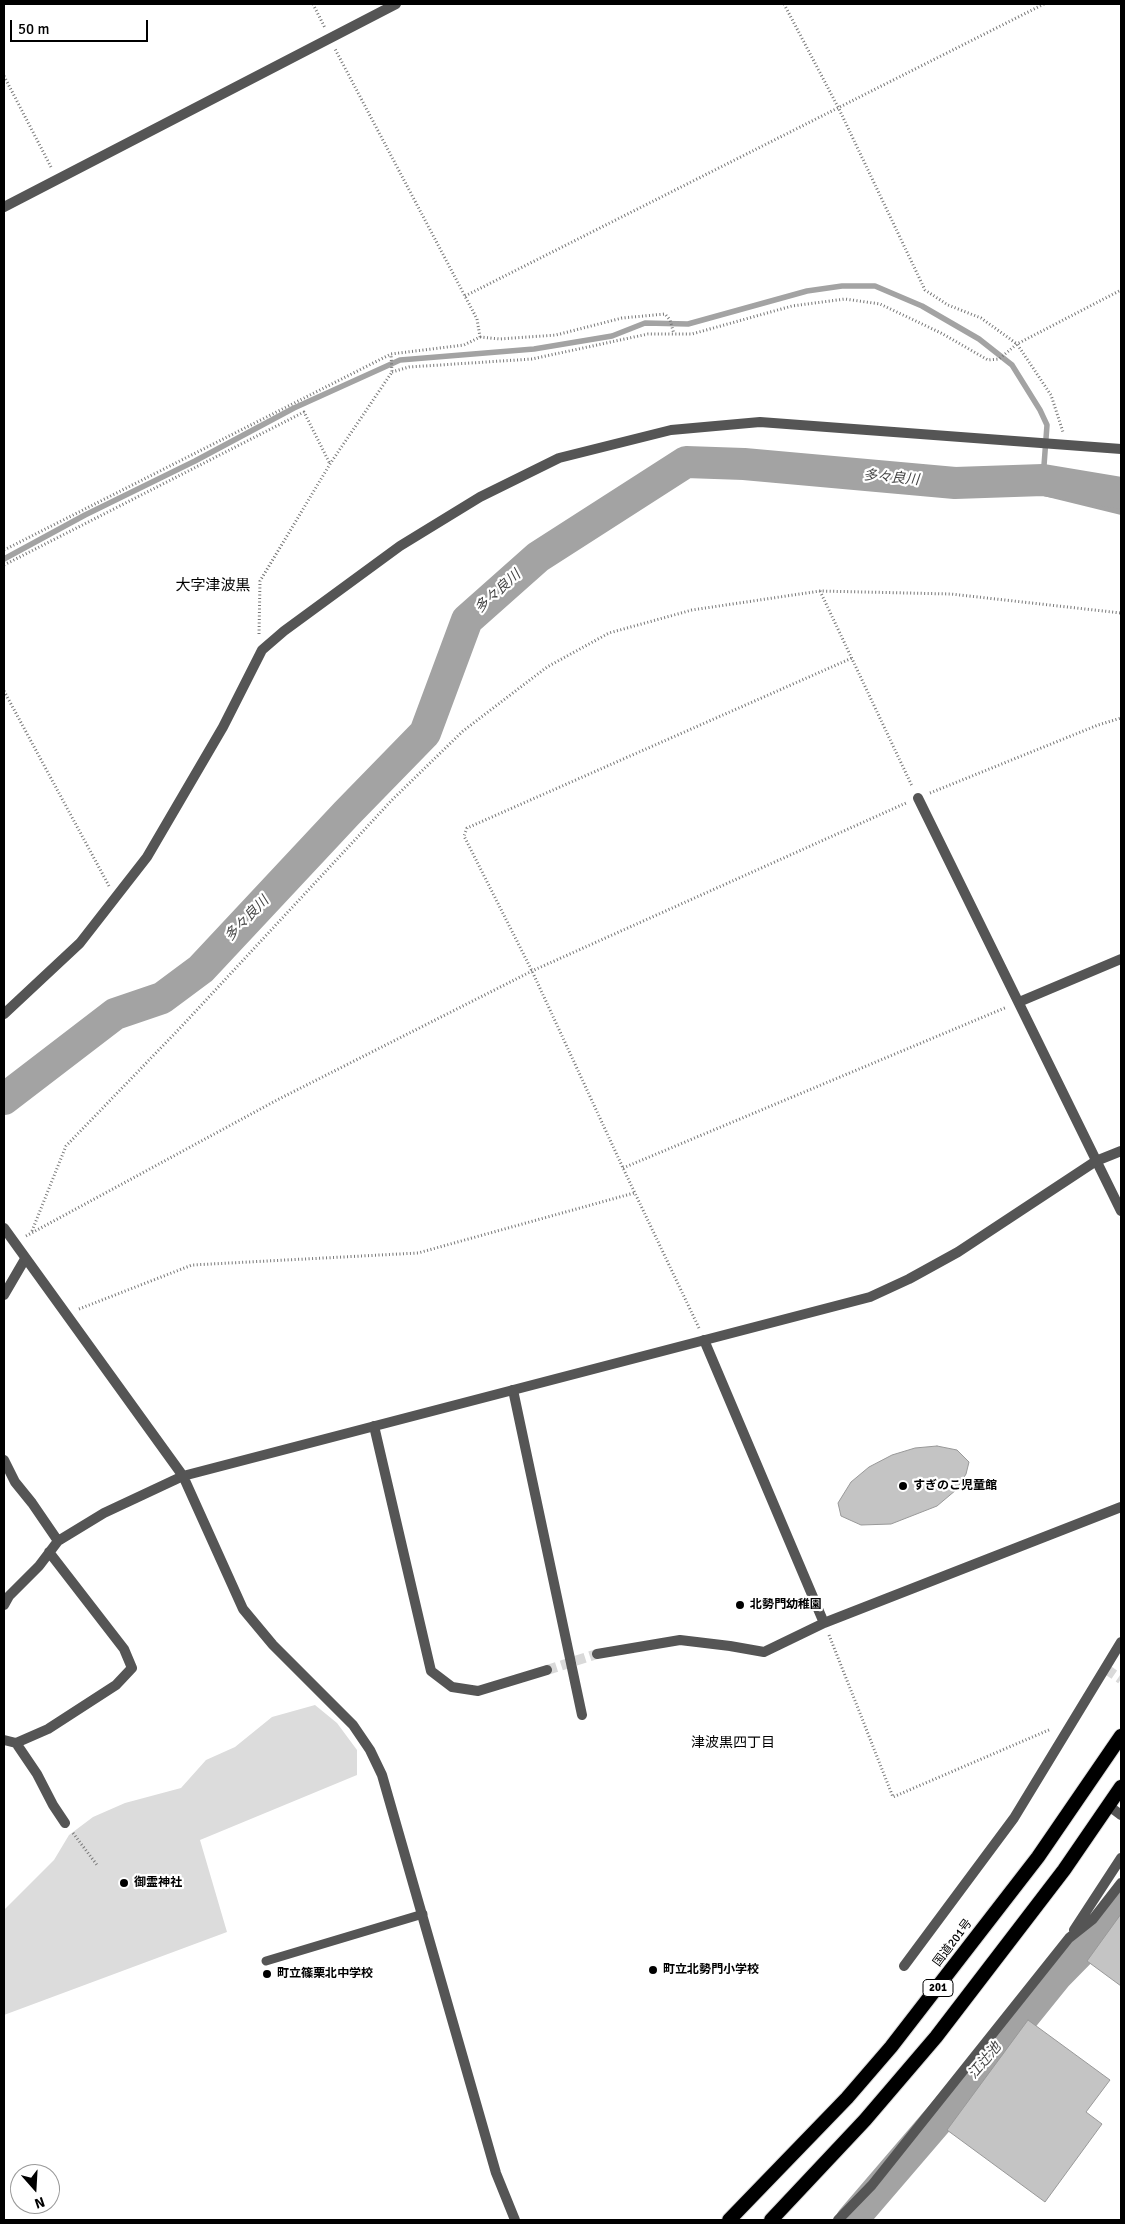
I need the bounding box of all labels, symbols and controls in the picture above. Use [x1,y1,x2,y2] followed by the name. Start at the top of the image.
[12,10,150,42] scale bar
[18,20,49,38] text: 50 m
[862,467,920,489] water label: 多々良川
[472,567,524,617] water label: 多々良川
[176,577,250,595] district label: 大字津波黒
[222,893,272,945] water label: 多々良川
[913,1479,997,1493] place label: すぎのこ児童館
[897,1480,909,1492] marker: すぎのこ児童館
[750,1598,822,1612] place label: 北勢門幼稚園
[734,1599,746,1611] marker: 北勢門幼稚園
[691,1735,775,1751] district label: 津波黒四丁目
[134,1876,182,1890] place label: 御霊神社
[118,1877,130,1889] marker: 御霊神社
[931,1917,975,1969] street label: 国道201号
[663,1963,759,1977] place label: 町立北勢門小学校
[647,1964,659,1976] marker: 町立北勢門小学校
[277,1967,373,1981] place label: 町立篠栗北中学校
[261,1968,273,1980] marker: 町立篠栗北中学校
[923,1980,953,1996] road number: 201
[965,2040,1005,2082] water label: 江辻池
[10,2164,60,2214] north arrow
[32,2193,47,2212] text: N

